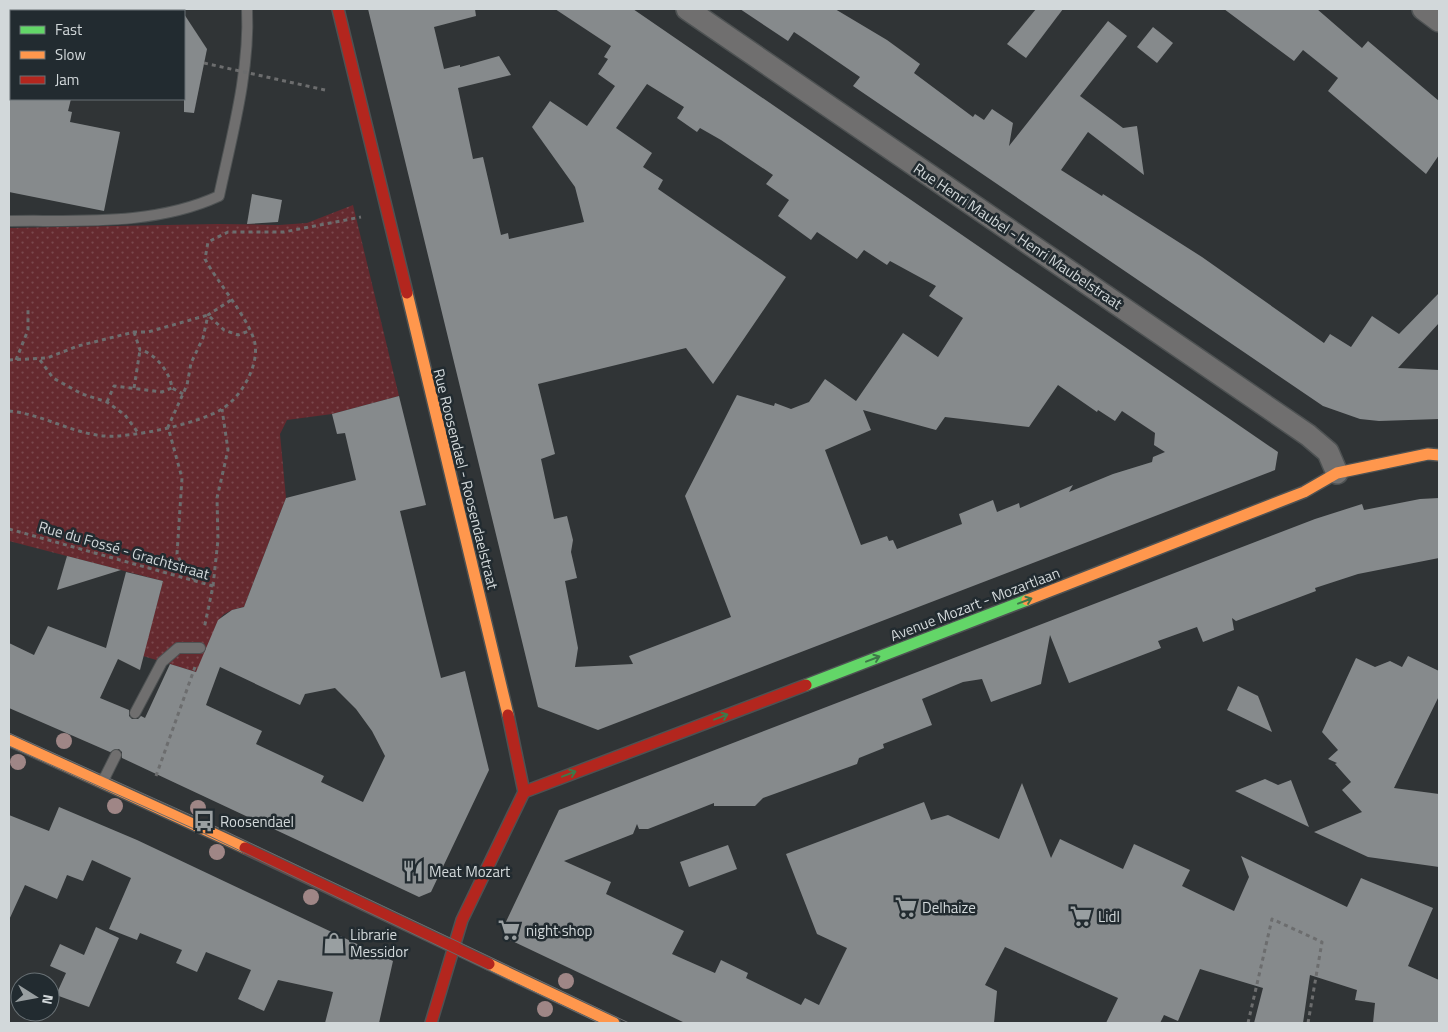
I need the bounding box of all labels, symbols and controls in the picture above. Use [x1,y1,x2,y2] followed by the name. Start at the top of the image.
[10,10,185,100] legend
[55,18,83,41] text: Fast
[55,43,86,66] text: Slow
[55,68,79,91] text: Jam
[909,157,1128,315] street label: Rue Henri Maubel - Henri Maubelstraat
[427,366,505,593] street label: Rue Roosendael - Roosendaelstraat
[36,515,213,586] street label: Rue du Fossé - Grachtstraat
[887,561,1063,647] street label: Avenue Mozart - Mozartlaan
[1017,596,1032,605] one-way arrow
[865,654,880,663] one-way arrow
[713,712,728,721] one-way arrow
[561,769,576,779] one-way arrow
[191,808,217,834] bus stop icon: Roosendael
[220,810,294,833] place label: Roosendael
[400,858,426,884] restaurant icon: Meat Mozart
[429,860,511,883] place label: Meat Mozart
[893,894,919,920] supermarket icon: Delhaize
[922,896,976,919] place label: Delhaize
[1068,903,1094,929] supermarket icon: Lidl
[1098,905,1120,928] place label: Lidl
[496,917,522,943] supermarket icon: night shop
[526,919,593,942] place label: night shop
[350,923,408,963] place label: Librarie Messidor
[321,930,347,956] shop icon: Librarie Messidor
[10,972,60,1022] north arrow
[37,993,59,1006] text: N

